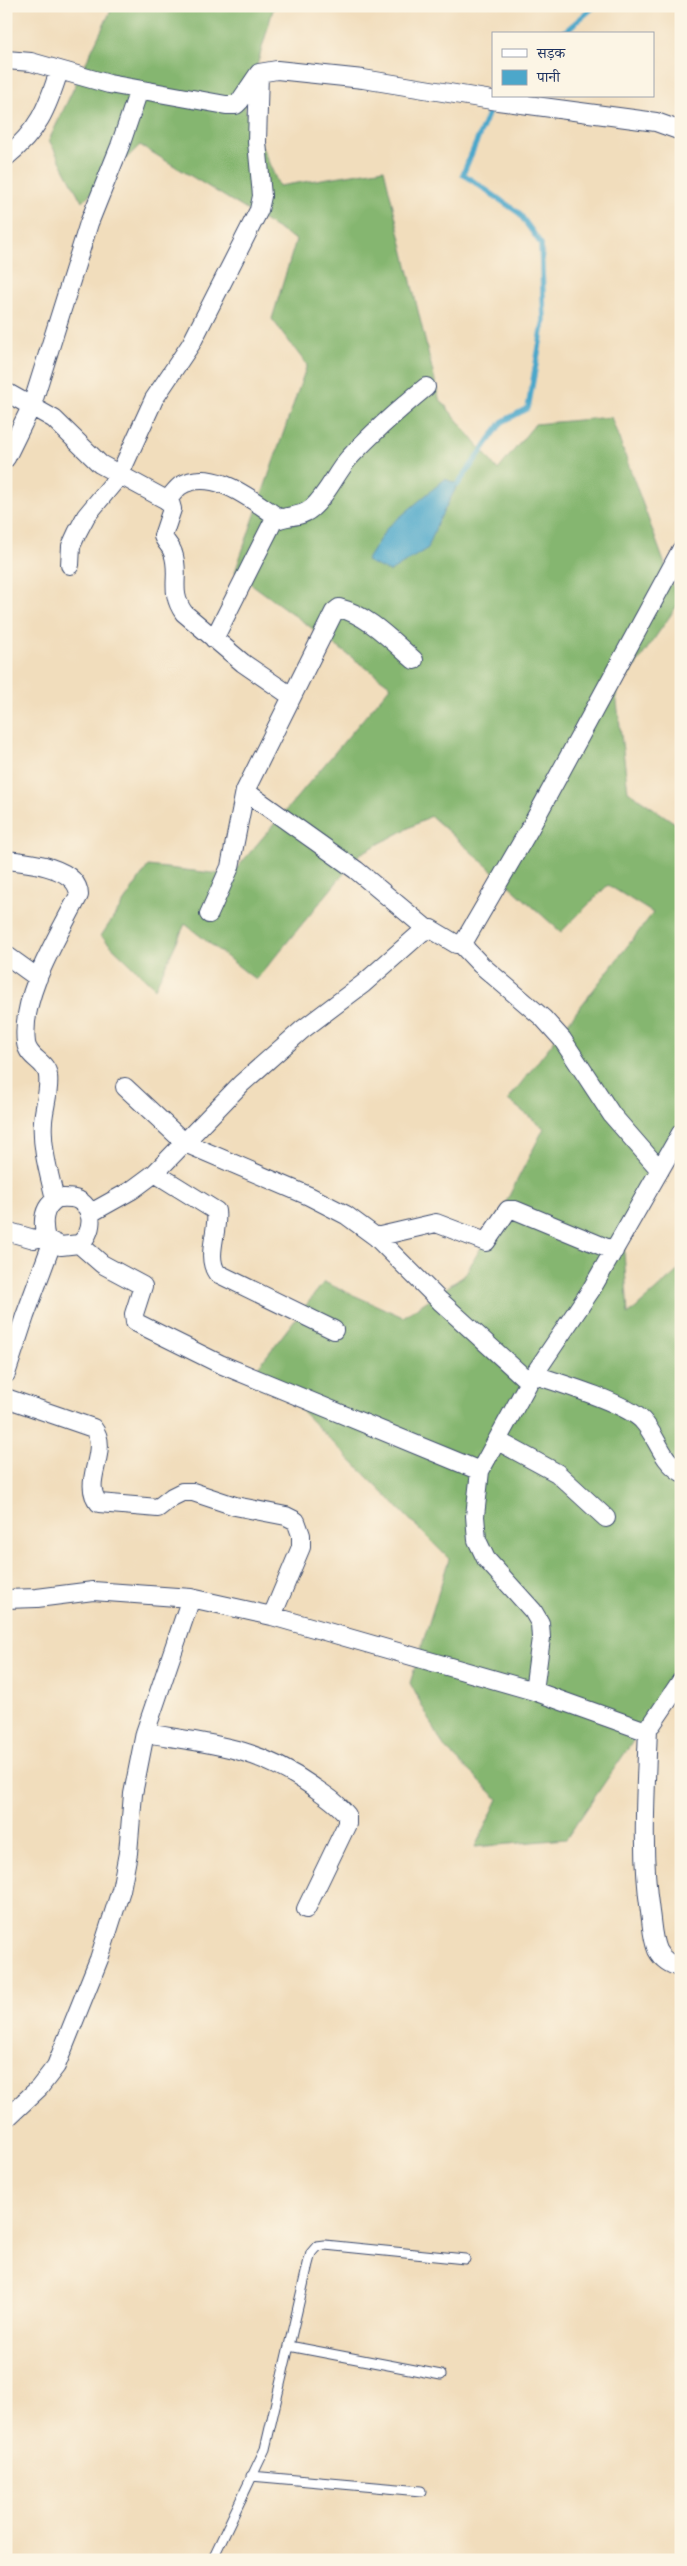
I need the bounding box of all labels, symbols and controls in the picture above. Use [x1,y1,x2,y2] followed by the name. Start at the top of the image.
[492,32,654,98] legend
[536,43,566,62] text: सड़क
[536,67,561,86] text: पानी

